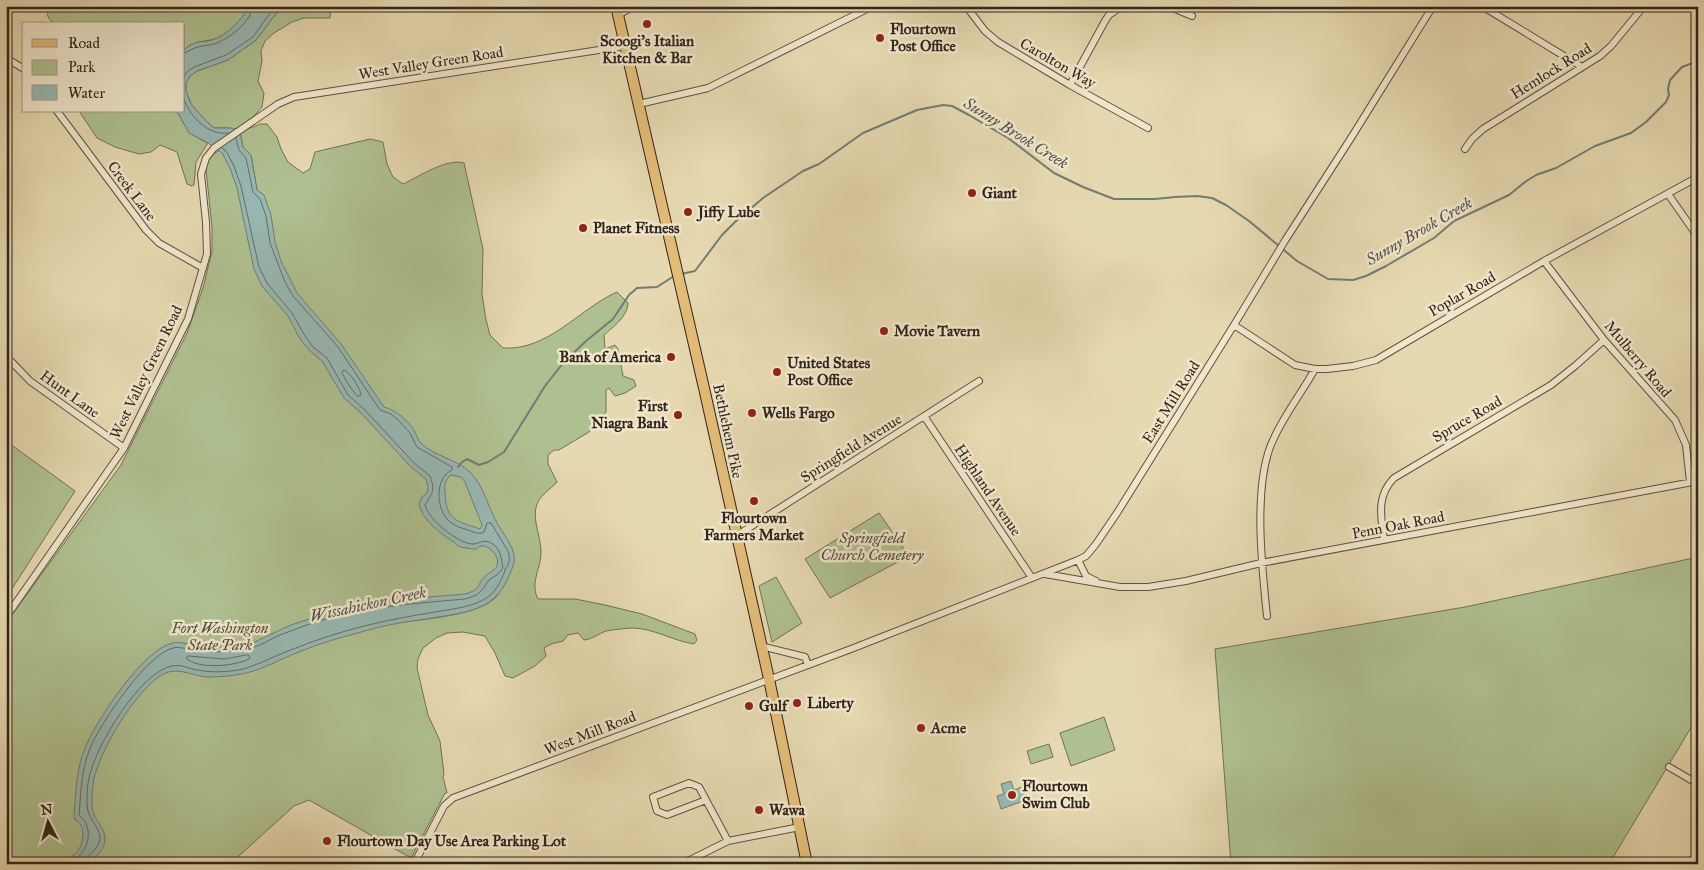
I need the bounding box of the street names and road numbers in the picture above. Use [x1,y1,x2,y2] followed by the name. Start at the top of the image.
[1017,34,1100,92] street label: Carolton Way
[1507,39,1595,103] street label: Hemlock Road
[357,43,505,83] street label: West Valley Green Road
[104,158,160,224] street label: Creek Lane
[1425,267,1499,320] street label: Poplar Road
[106,302,186,442] street label: West Valley Green Road
[1601,317,1676,401] street label: Mulberry Road
[1138,357,1204,447] street label: East Mill Road
[37,366,103,422] street label: Hunt Lane
[709,382,747,480] street label: Bethlehem Pike
[1429,392,1505,446] street label: Spruce Road
[797,410,905,486] street label: Springfield Avenue
[951,441,1025,539] street label: Highland Avenue
[1350,507,1446,543] street label: Penn Oak Road
[542,707,639,759] street label: West Mill Road

